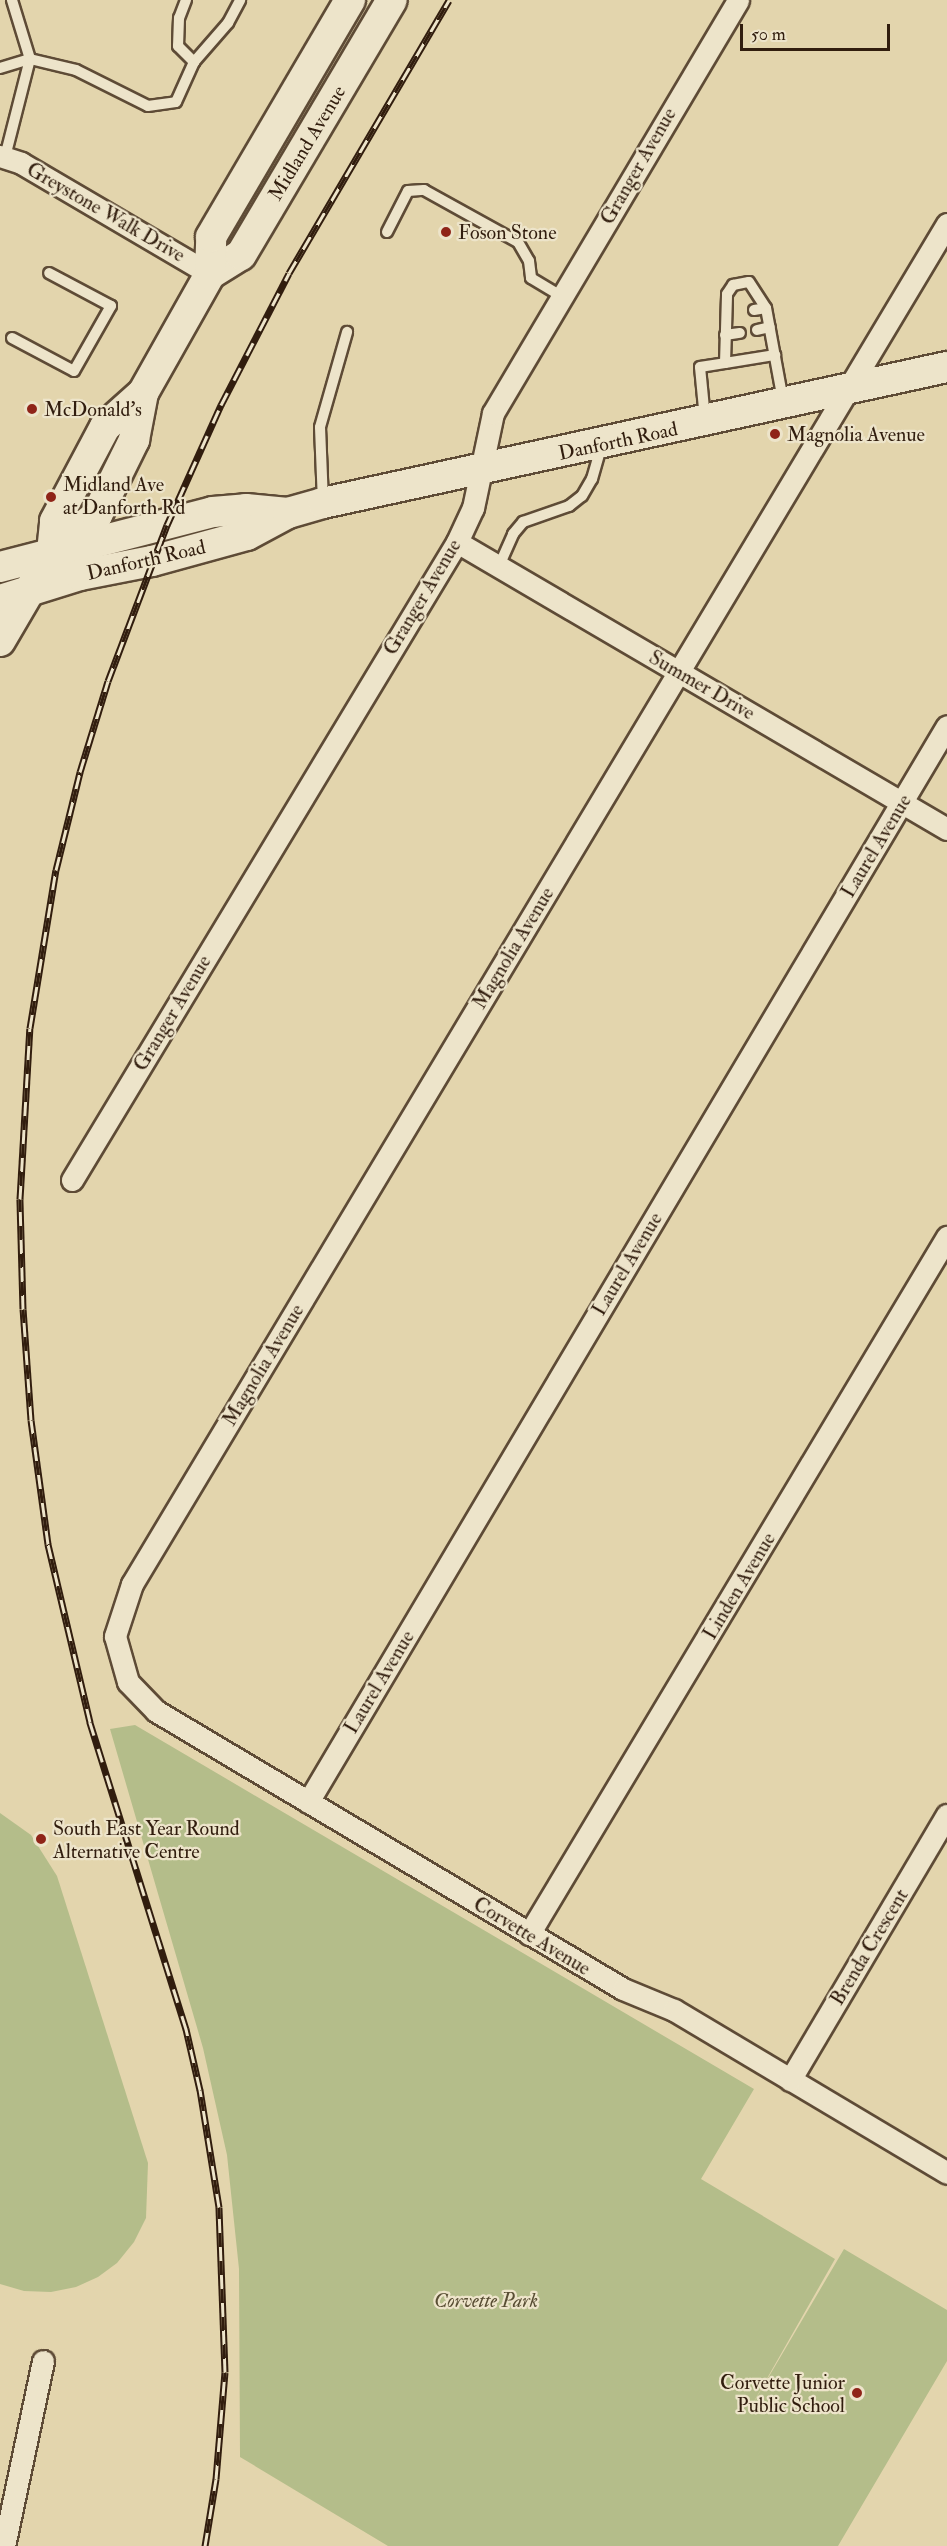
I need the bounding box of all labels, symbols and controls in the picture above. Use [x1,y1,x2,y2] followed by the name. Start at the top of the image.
[743,12,893,50] scale bar
[751,23,786,46] text: 50 m
[263,81,351,205] street label: Midland Avenue
[595,103,681,229] street label: Granger Avenue
[23,157,189,267] street label: Greystone Walk Drive
[458,220,557,244] place label: Foson Stone
[439,225,453,239] marker: Foson Stone
[44,397,142,421] place label: McDonald's
[25,402,39,416] marker: McDonald's
[556,417,680,465] street label: Danforth Road
[787,422,925,446] place label: Magnolia Avenue
[768,427,782,441] marker: Magnolia Avenue
[63,473,185,520] place label: Midland Ave at Danforth Rd
[44,490,58,504] marker: Midland Ave at Danforth Rd
[84,535,208,585] street label: Danforth Road
[378,535,466,659] street label: Granger Avenue
[645,645,759,725] street label: Summer Drive
[836,790,916,902] street label: Laurel Avenue
[467,883,559,1013] street label: Magnolia Avenue
[128,951,216,1075] street label: Granger Avenue
[587,1208,667,1320] street label: Laurel Avenue
[217,1300,309,1430] street label: Magnolia Avenue
[698,1528,780,1644] street label: Linden Avenue
[339,1626,419,1738] street label: Laurel Avenue
[53,1816,240,1863] place label: South East Year Round Alternative Centre
[34,1832,48,1846] marker: South East Year Round Alternative Centre
[825,1884,913,2010] street label: Brenda Crescent
[469,1892,595,1980] street label: Corvette Avenue
[434,2288,538,2312] park label: Corvette Park
[720,2370,845,2417] place label: Corvette Junior Public School
[850,2386,864,2400] marker: Corvette Junior Public School

